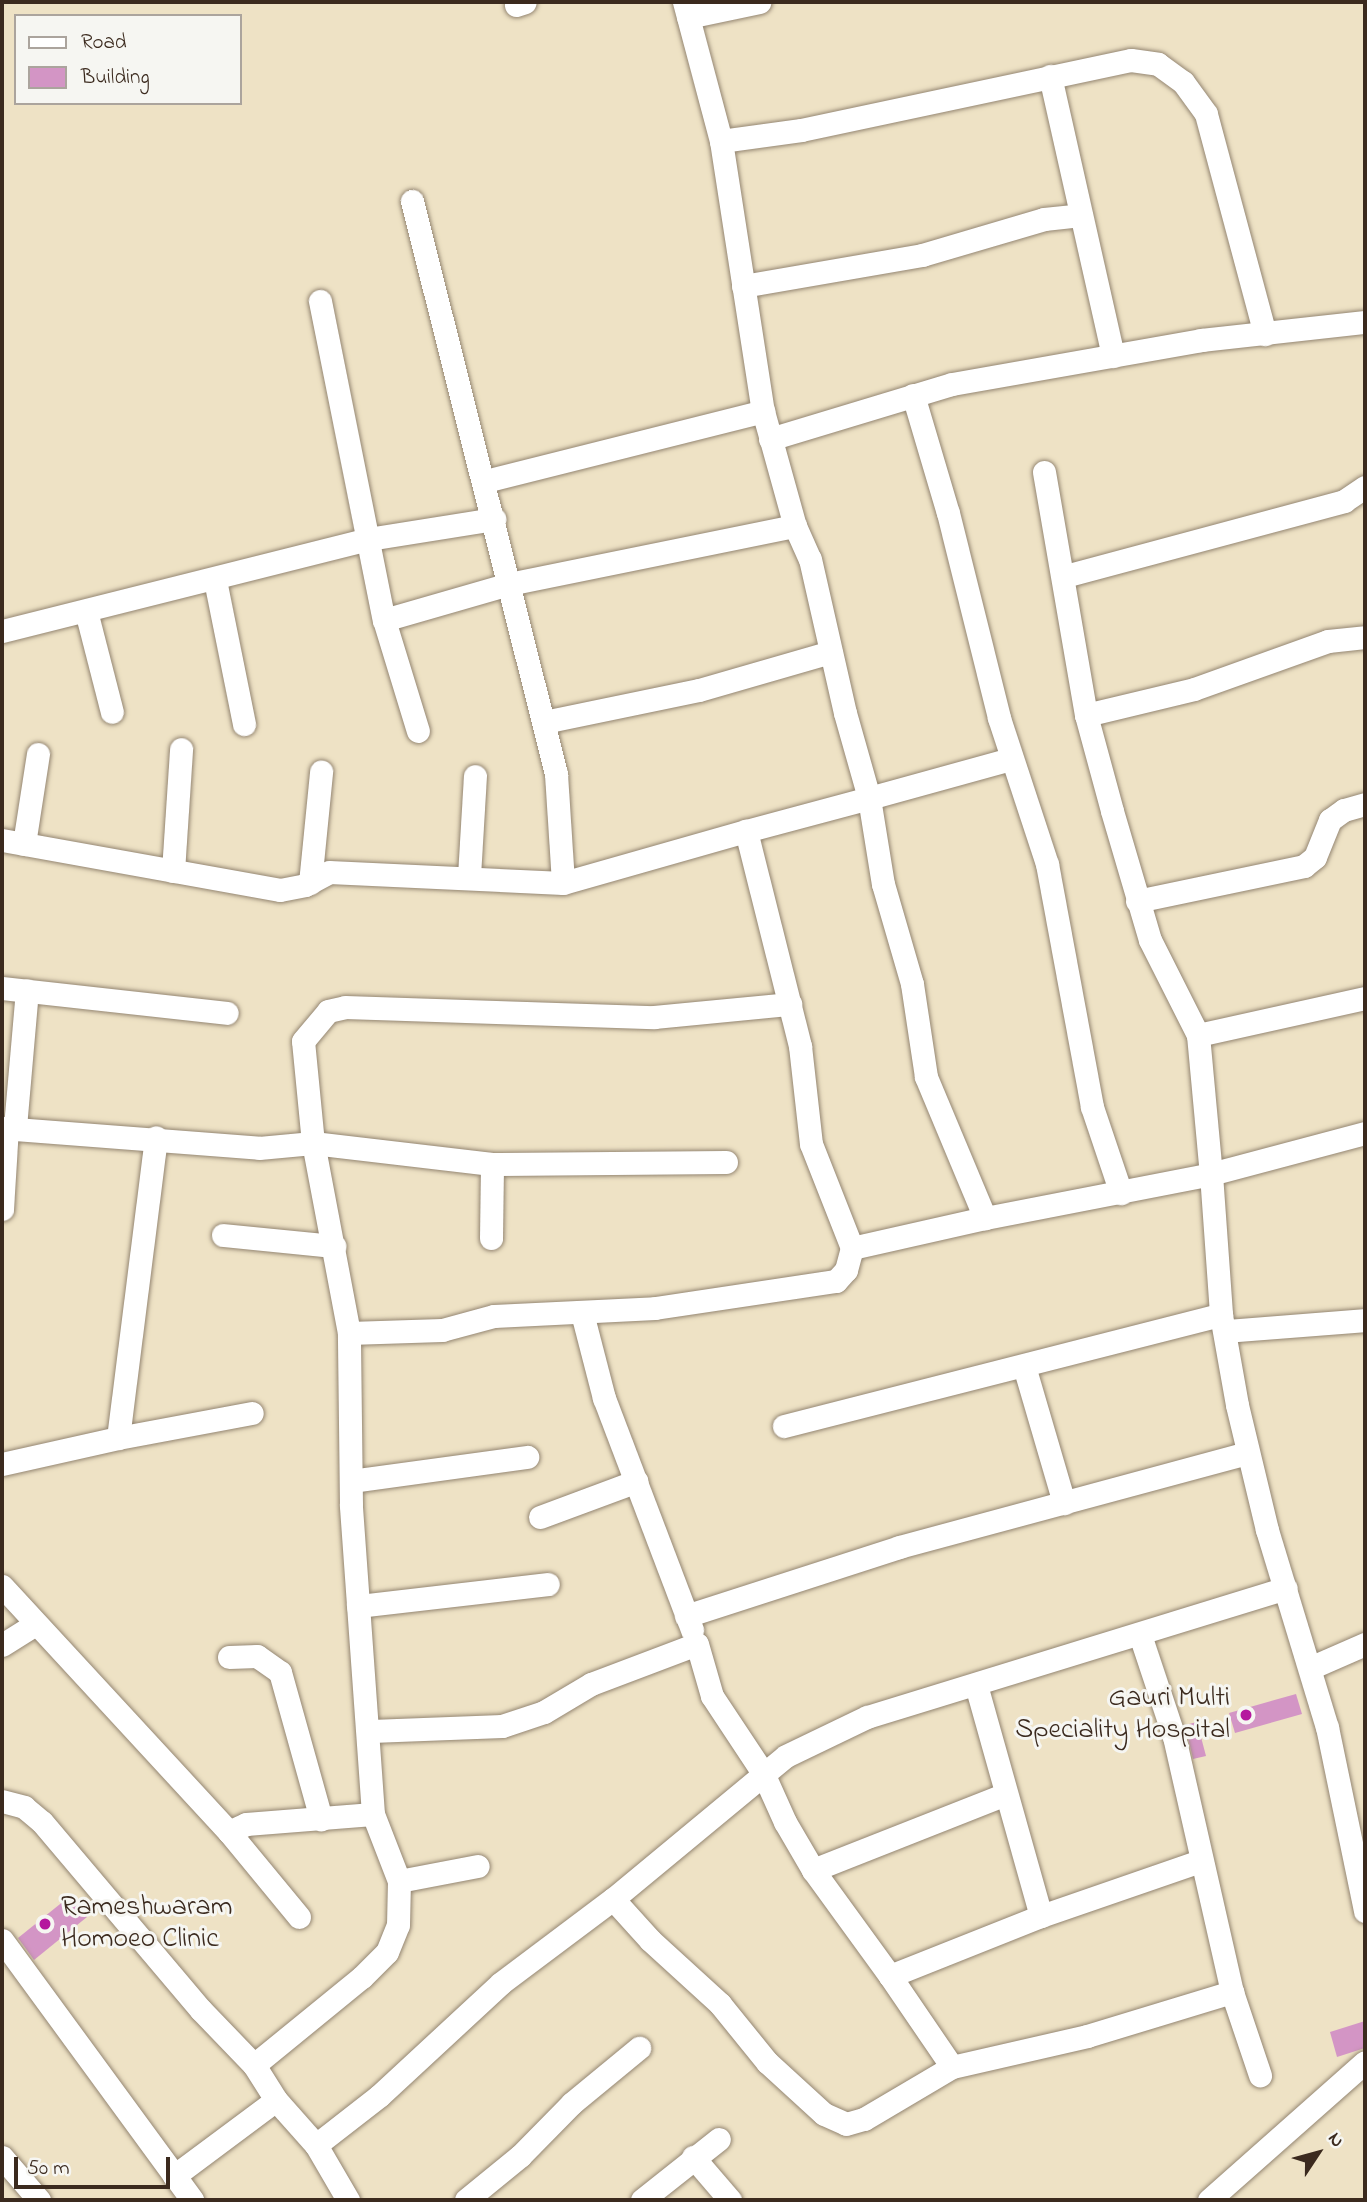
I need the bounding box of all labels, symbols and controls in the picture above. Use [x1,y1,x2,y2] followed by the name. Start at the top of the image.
[14,14,242,105] legend
[81,28,127,58] text: Road
[81,63,150,93] text: Building
[1015,1682,1230,1748] place label: Gauri Multi Speciality Hospital
[1236,1705,1256,1725] marker: Gauri Multi Speciality Hospital
[61,1891,232,1957] place label: Rameshwaram Homoeo Clinic
[35,1914,55,1934] marker: Rameshwaram Homoeo Clinic
[1283,2118,1353,2188] north arrow
[1321,2127,1350,2153] text: N
[18,2142,173,2186] scale bar
[27,2154,70,2184] text: 50 m

